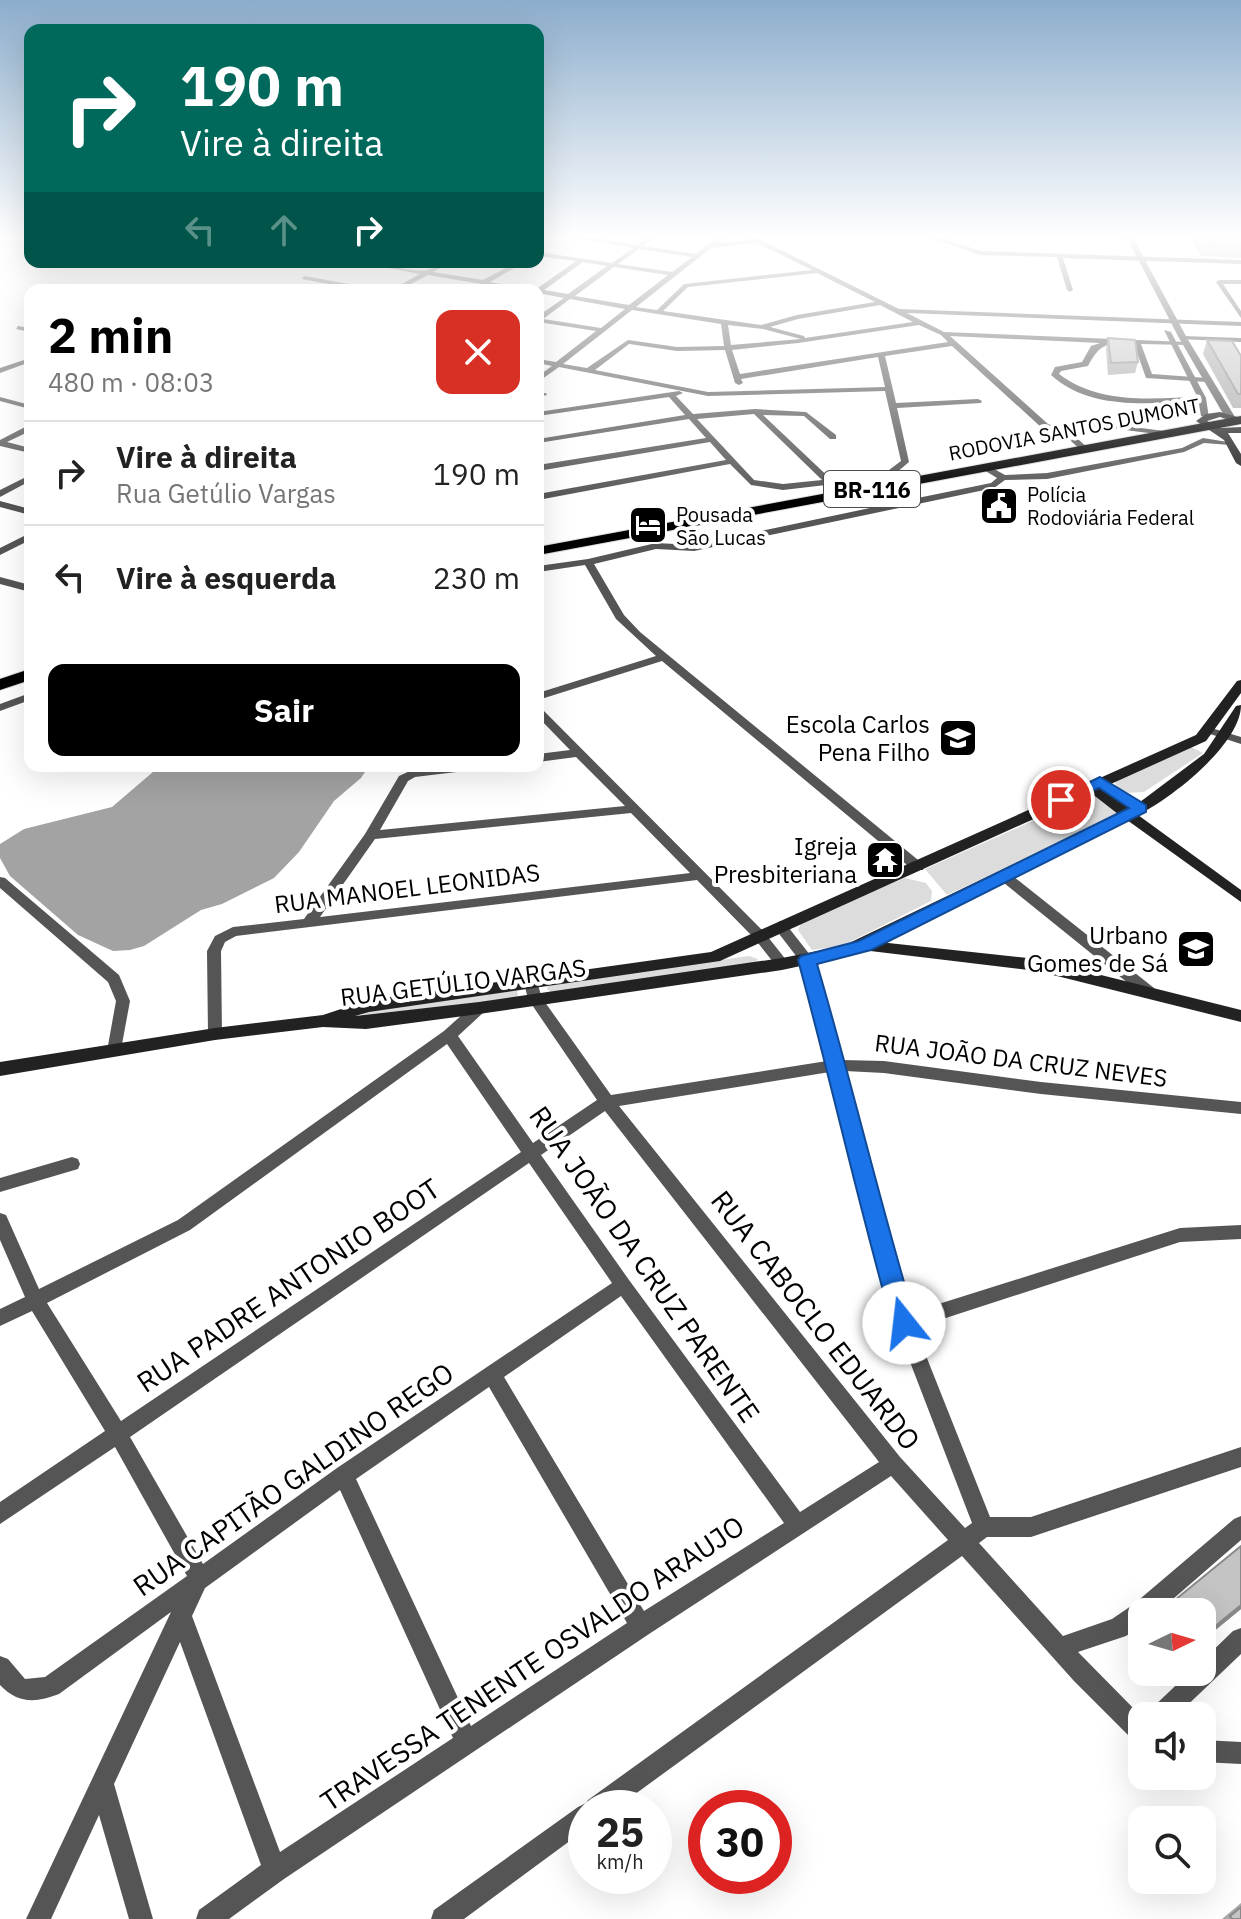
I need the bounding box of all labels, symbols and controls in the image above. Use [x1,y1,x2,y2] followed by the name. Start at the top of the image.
[180,49,344,121] text: 190 m
[48,56,152,160] icon: right
[180,119,383,166] text: Vire à direita
[178,208,222,252] icon: left
[262,208,306,252] icon: ahead
[346,208,390,252] icon: right
[48,304,173,366] text: 2 min
[436,310,520,394] button: close
[48,365,214,399] text: 480 m · 08:03
[946,391,1202,467] street label: RODOVIA SANTOS DUMONT
[116,437,297,476] text: Vire à direita
[48,451,92,495] icon: right
[433,454,520,493] text: 190 m
[824,471,920,507] road number: BR-116
[116,476,336,510] text: Rua Getúlio Vargas
[1027,481,1194,531] place label: Polícia Rodoviária Federal
[978,485,1020,527] public building icon: Polícia Rodoviária Federal
[676,501,766,551] place label: Pousada São Lucas
[627,504,669,546] hotel icon: Pousada São Lucas
[48,555,92,599] icon: left
[116,558,336,597] text: Vire à esquerda
[433,558,520,597] text: 230 m
[48,664,520,756] button: Sair
[786,708,930,768] place label: Escola Carlos Pena Filho
[937,717,979,759] school or university icon: Escola Carlos Pena Filho
[1027,766,1095,834] pin
[1039,778,1083,822] icon: arrive
[714,830,857,890] place label: Igreja Presbiteriana
[864,839,906,881] temple icon: Igreja Presbiteriana
[272,856,542,920] street label: RUA MANOEL LEONIDAS
[1027,919,1168,979] place label: Urbano Gomes de Sá
[1175,928,1217,970] school or university icon: Urbano Gomes de Sá
[338,951,588,1013] street label: RUA GETÚLIO VARGAS
[873,1026,1169,1094] street label: RUA JOÃO DA CRUZ NEVES
[521,1098,769,1430] street label: RUA JOÃO DA CRUZ PARENTE
[129,1170,447,1400] street label: RUA PADRE ANTONIO BOOT
[703,1183,929,1457] street label: RUA CABOCLO EDUARDO
[862,1281,946,1365] position arrow
[125,1354,461,1604] street label: RUA CAPITÃO GALDINO REGO
[313,1507,751,1819] street label: TRAVESSA TENENTE OSVALDO ARAUJO
[1128,1598,1216,1686] north arrow
[1128,1598,1216,1894] map controls
[1128,1702,1216,1790] button: sound
[688,1790,792,1894] speed limit sign: 30
[596,1806,644,1858] text: 25
[1128,1806,1216,1894] button: search
[596,1848,644,1875] text: km/h

